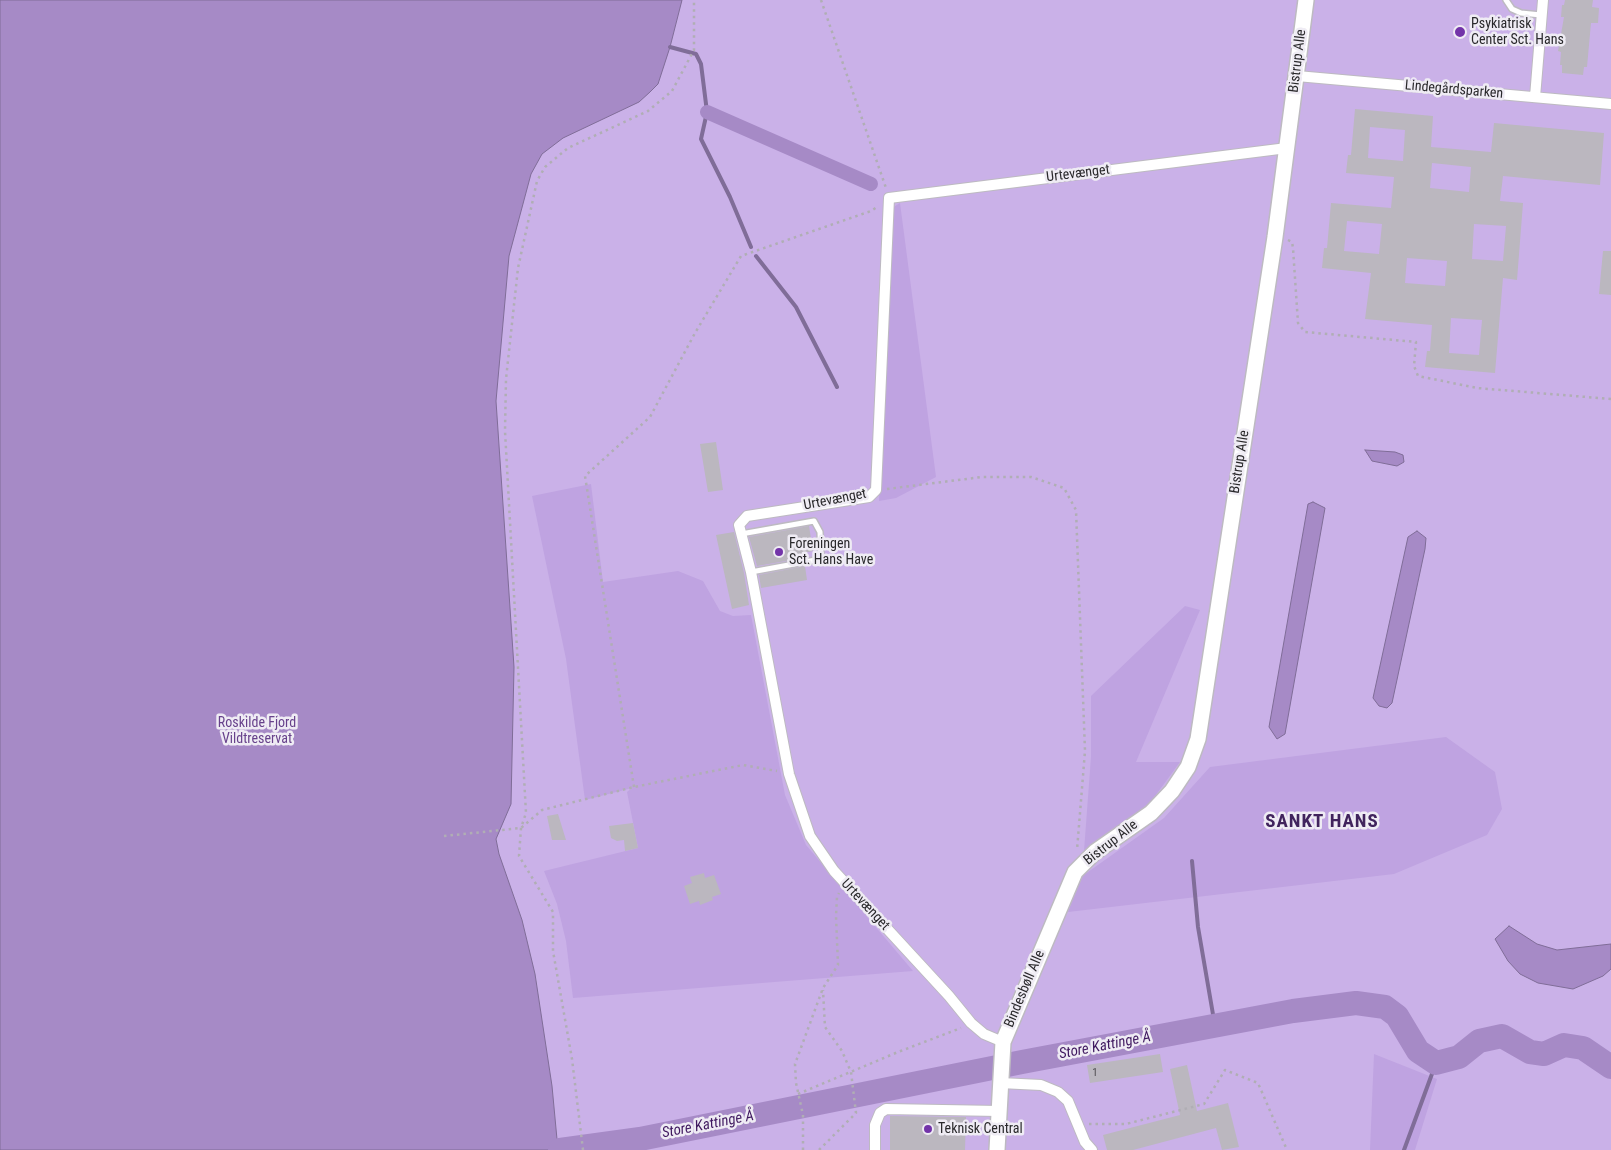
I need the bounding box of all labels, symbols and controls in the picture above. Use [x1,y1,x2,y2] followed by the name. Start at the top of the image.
[1471,16,1564,48] place label: Psykiatrisk Center Sct. Hans
[1453,25,1467,39] marker: Psykiatrisk Center Sct. Hans
[1286,28,1310,94] street label: Bistrup Alle
[1404,77,1504,103] street label: Lindegårdsparken
[1045,162,1111,186] street label: Urtevænget
[1227,429,1253,495] street label: Bistrup Alle
[802,486,868,514] street label: Urtevænget
[789,536,873,568] place label: Foreningen Sct. Hans Have
[773,546,785,558] marker: Foreningen Sct. Hans Have
[218,715,296,748] park label: Roskilde Fjord Vildtreservat
[1264,811,1380,833] district label: SANKT HANS
[1081,817,1141,869] street label: Bistrup Alle
[837,876,893,934] street label: Urtevænget
[1001,948,1049,1030] street label: Bindesbøll Alle
[1058,1028,1152,1064] water label: Store Kattinge Å
[1092,1066,1098,1080] house number: 1
[661,1107,755,1143] water label: Store Kattinge Å
[938,1121,1023,1137] place label: Teknisk Central
[922,1123,934,1135] marker: Teknisk Central

